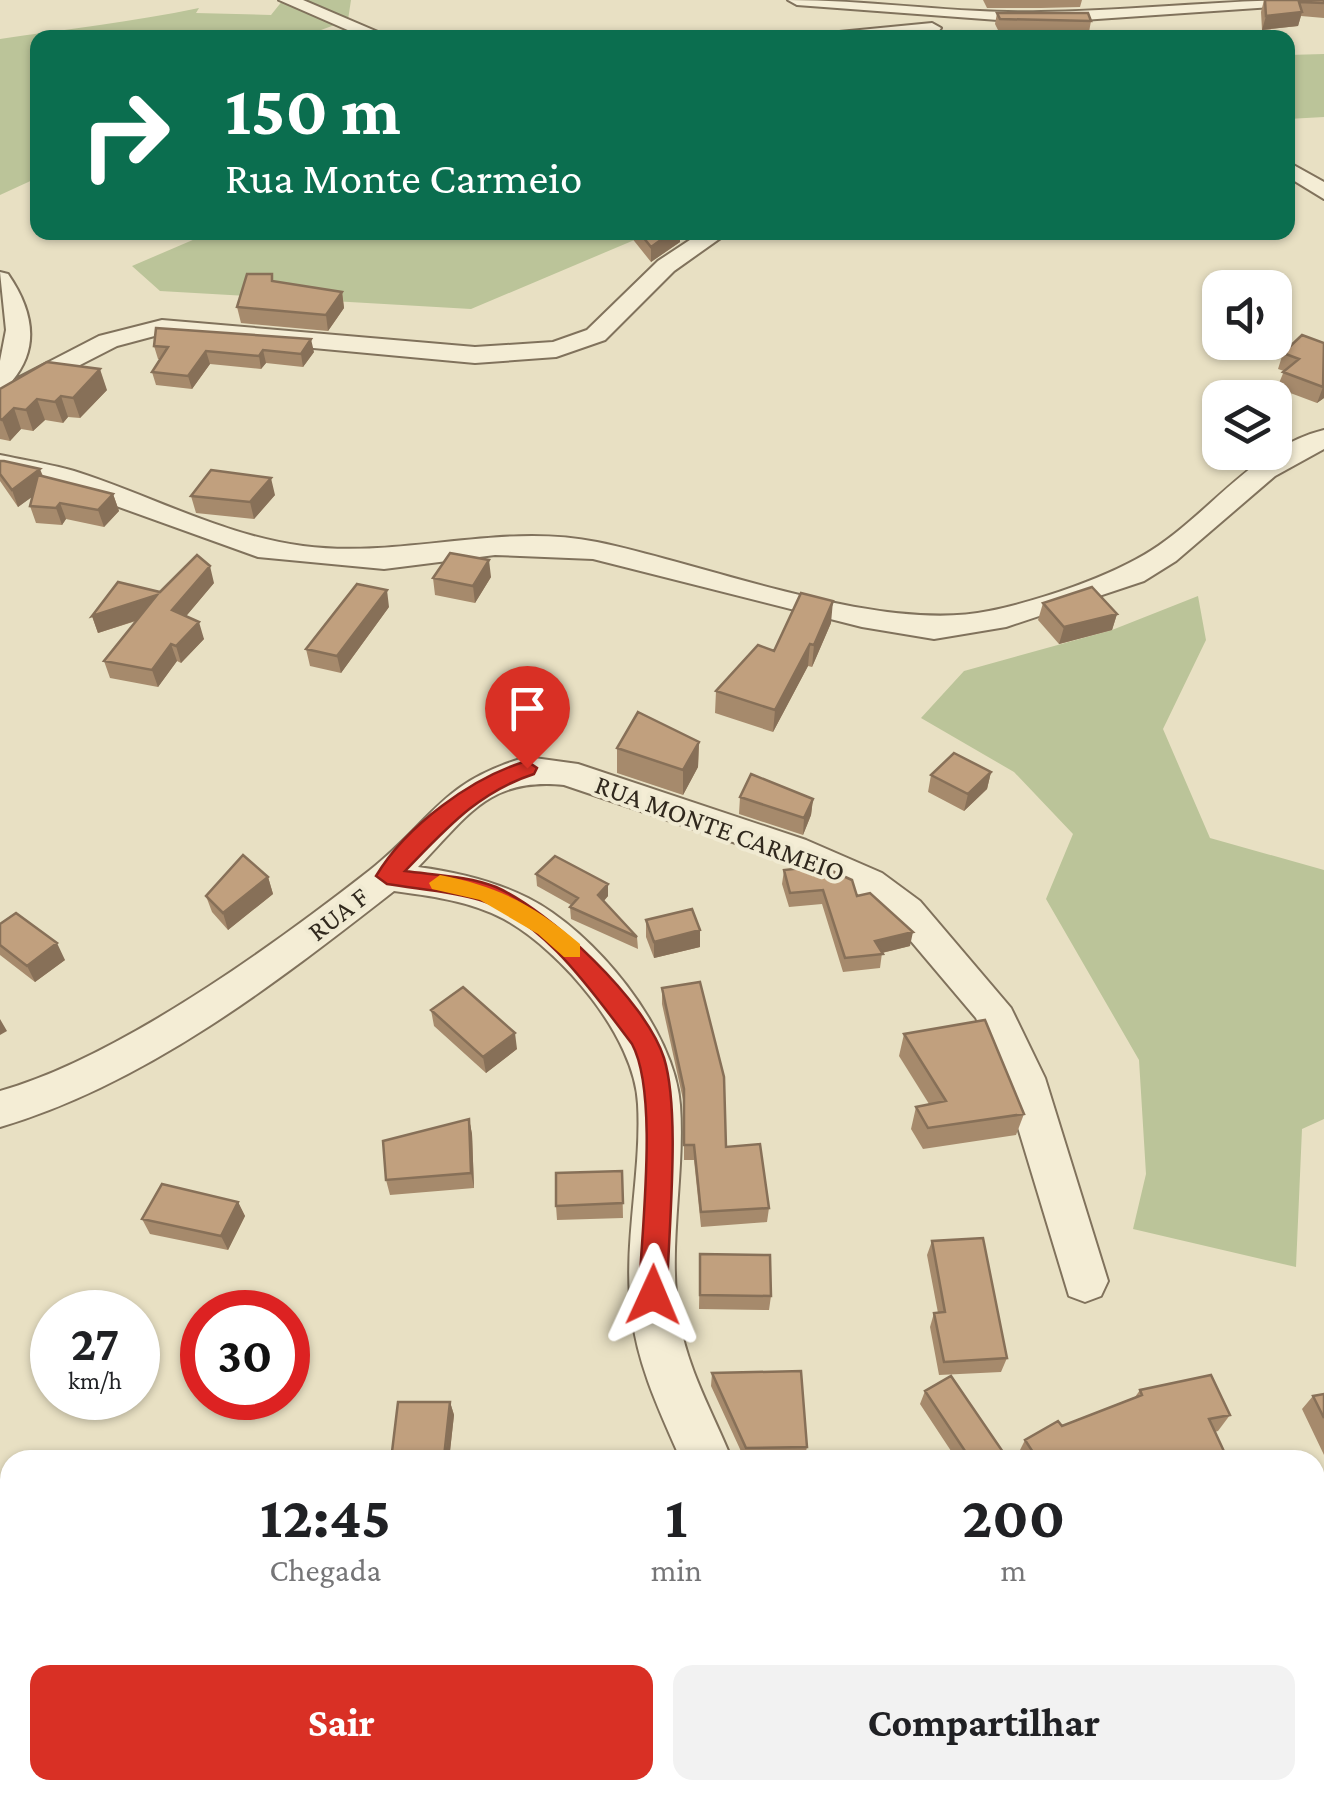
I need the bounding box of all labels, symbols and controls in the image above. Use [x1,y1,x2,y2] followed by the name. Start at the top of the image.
[60,70,190,200] icon: right
[225,71,401,149] text: 150 m
[225,153,582,203] text: Rua Monte Carmeio
[1202,270,1292,470] map controls
[1202,270,1292,360] button: sound
[1202,380,1292,470] button: layers
[485,666,570,769] pin
[500,681,555,736] icon: arrive
[591,768,849,888] street label: RUA MONTE CARMEIO
[302,881,374,947] street label: RUA F
[601,1243,705,1347] position arrow
[180,1290,310,1420] speed limit sign: 30
[71,1315,119,1371] text: 27
[68,1367,122,1394] text: km/h
[260,1483,391,1550] text: 12:45
[665,1483,688,1550] text: 1
[962,1483,1065,1550] text: 200
[269,1552,381,1588] text: Chegada
[651,1552,702,1588] text: min
[1001,1552,1026,1588] text: m
[30,1665,653,1780] button: Sair
[673,1665,1295,1780] button: Compartilhar

